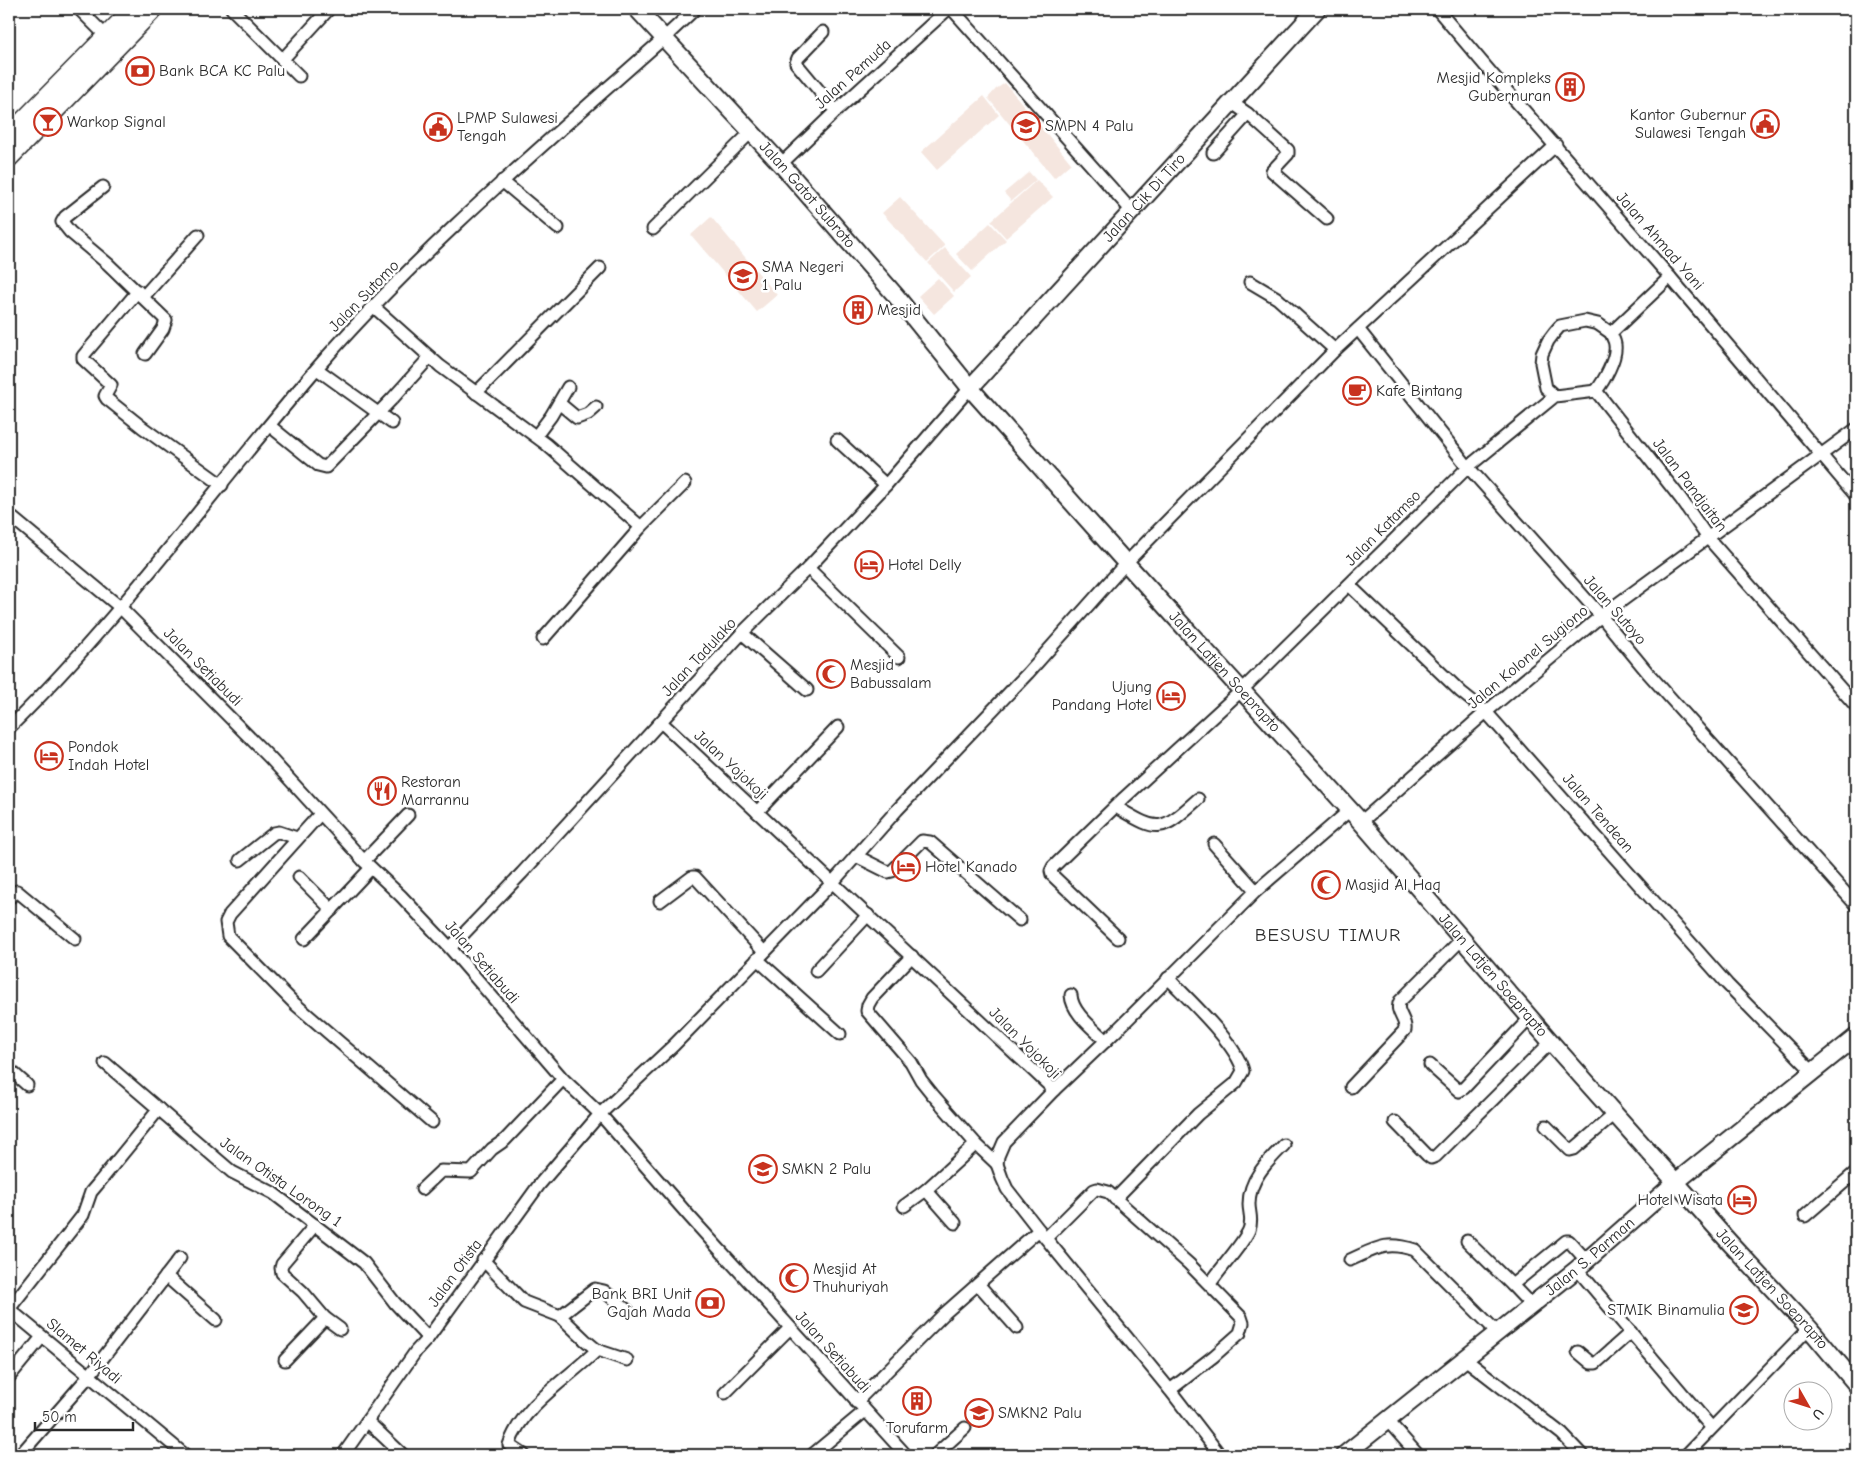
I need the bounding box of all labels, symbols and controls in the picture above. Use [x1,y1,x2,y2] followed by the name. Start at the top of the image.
[811,35,895,113] street label: Jalan Pemuda
[125,56,155,86] bank icon: Bank BCA KC Palu
[159,62,285,80] place label: Bank BCA KC Palu
[1437,69,1551,105] place label: Mesjid Kompleks Gubernuran
[1555,72,1585,102] building icon: Mesjid Kompleks Gubernuran
[1630,106,1747,142] place label: Kantor Gubernur Sulawesi Tengah
[33,107,63,137] bar icon: Warkop Signal
[457,109,558,145] place label: LPMP Sulawesi Tengah
[1750,109,1780,139] public building icon: Kantor Gubernur Sulawesi Tengah
[1011,111,1041,141] school or university icon: SMPN 4 Palu
[423,112,453,142] public building icon: LPMP Sulawesi Tengah
[67,113,166,131] place label: Warkop Signal
[1045,117,1133,135] place label: SMPN 4 Palu
[756,138,859,252] street label: Jalan Gatot Subroto
[1099,150,1189,246] street label: Jalan Cik Di Tiro
[1613,188,1707,294] street label: Jalan Ahmad Yani
[325,256,403,336] street label: Jalan Sutomo
[762,258,844,294] place label: SMA Negeri 1 Palu
[728,261,758,291] school or university icon: SMA Negeri 1 Palu
[843,295,873,325] building icon: Mesjid
[877,301,921,319] place label: Mesjid
[1342,376,1372,406] cafe icon: Kafe Bintang
[1376,382,1463,400] place label: Kafe Bintang
[1649,435,1731,535] street label: Jalan Pandjaitan
[1341,486,1425,570] street label: Jalan Katamso
[854,550,884,580] hotel icon: Hotel Delly
[888,556,962,574] place label: Hotel Delly
[1580,571,1650,649] street label: Jalan Sutoyo
[1464,601,1592,713] street label: Jalan Kolonel Sugiono
[1165,607,1284,736] street label: Jalan Latjen Soeprapto
[658,614,740,700] street label: Jalan Tadulako
[160,624,246,710] street label: Jalan Setiabudi
[850,656,931,692] place label: Mesjid Babussalam
[816,659,846,689] mosque icon: Mesjid Babussalam
[1052,678,1152,714] place label: Ujung Pandang Hotel
[1156,681,1186,711] hotel icon: Ujung Pandang Hotel
[691,726,771,804] street label: Jalan Yojokoji
[68,738,149,774] place label: Pondok Indah Hotel
[34,741,64,771] hotel icon: Pondok Indah Hotel
[1559,770,1637,856] street label: Jalan Tendean
[401,773,469,809] place label: Restoran Marrannu
[367,776,397,806] restaurant icon: Restoran Marrannu
[891,852,921,882] hotel icon: Hotel Kanado
[925,858,1017,876] place label: Hotel Kanado
[1311,870,1341,900] mosque icon: Masjid Al Haq
[1345,876,1441,894] place label: Masjid Al Haq
[1435,910,1551,1040] street label: Jalan Latjen Soeprapto
[441,917,523,1007] street label: Jalan Setiabudi
[1255,924,1401,946] district label: BESUSU TIMUR
[985,1003,1065,1083] street label: Jalan Yojokoji
[217,1133,345,1231] street label: Jalan Otista Lorong 1
[748,1154,778,1184] school or university icon: SMKN 2 Palu
[782,1160,871,1178] place label: SMKN 2 Palu
[1727,1185,1757,1215] hotel icon: Hotel Wisata
[1637,1191,1723,1209] place label: Hotel Wisata
[1542,1214,1638,1300] street label: Jalan S. Parman
[1712,1225,1832,1353] street label: Jalan Latjen Soeprapto
[424,1236,486,1310] street label: Jalan Otista
[813,1260,889,1296] place label: Mesjid At Thuhuriyah
[779,1263,809,1293] mosque icon: Mesjid At Thuhuriyah
[592,1285,691,1321] place label: Bank BRI Unit Gajah Mada
[695,1288,725,1318] bank icon: Bank BRI Unit Gajah Mada
[1729,1295,1759,1325] school or university icon: STMIK Binamulia
[1607,1301,1725,1319] place label: STMIK Binamulia
[792,1307,874,1397] street label: Jalan Setiabudi
[43,1314,125,1388] street label: Slamet Riyadi
[1782,1382,1832,1432] north arrow
[902,1386,932,1416] building icon: Torufarm
[964,1398,994,1428] school or university icon: SMKN2 Palu
[35,1399,132,1431] scale bar
[998,1404,1082,1422] place label: SMKN2 Palu
[1808,1405,1827,1423] text: U
[42,1408,77,1426] text: 50 m
[886,1419,948,1437] place label: Torufarm

